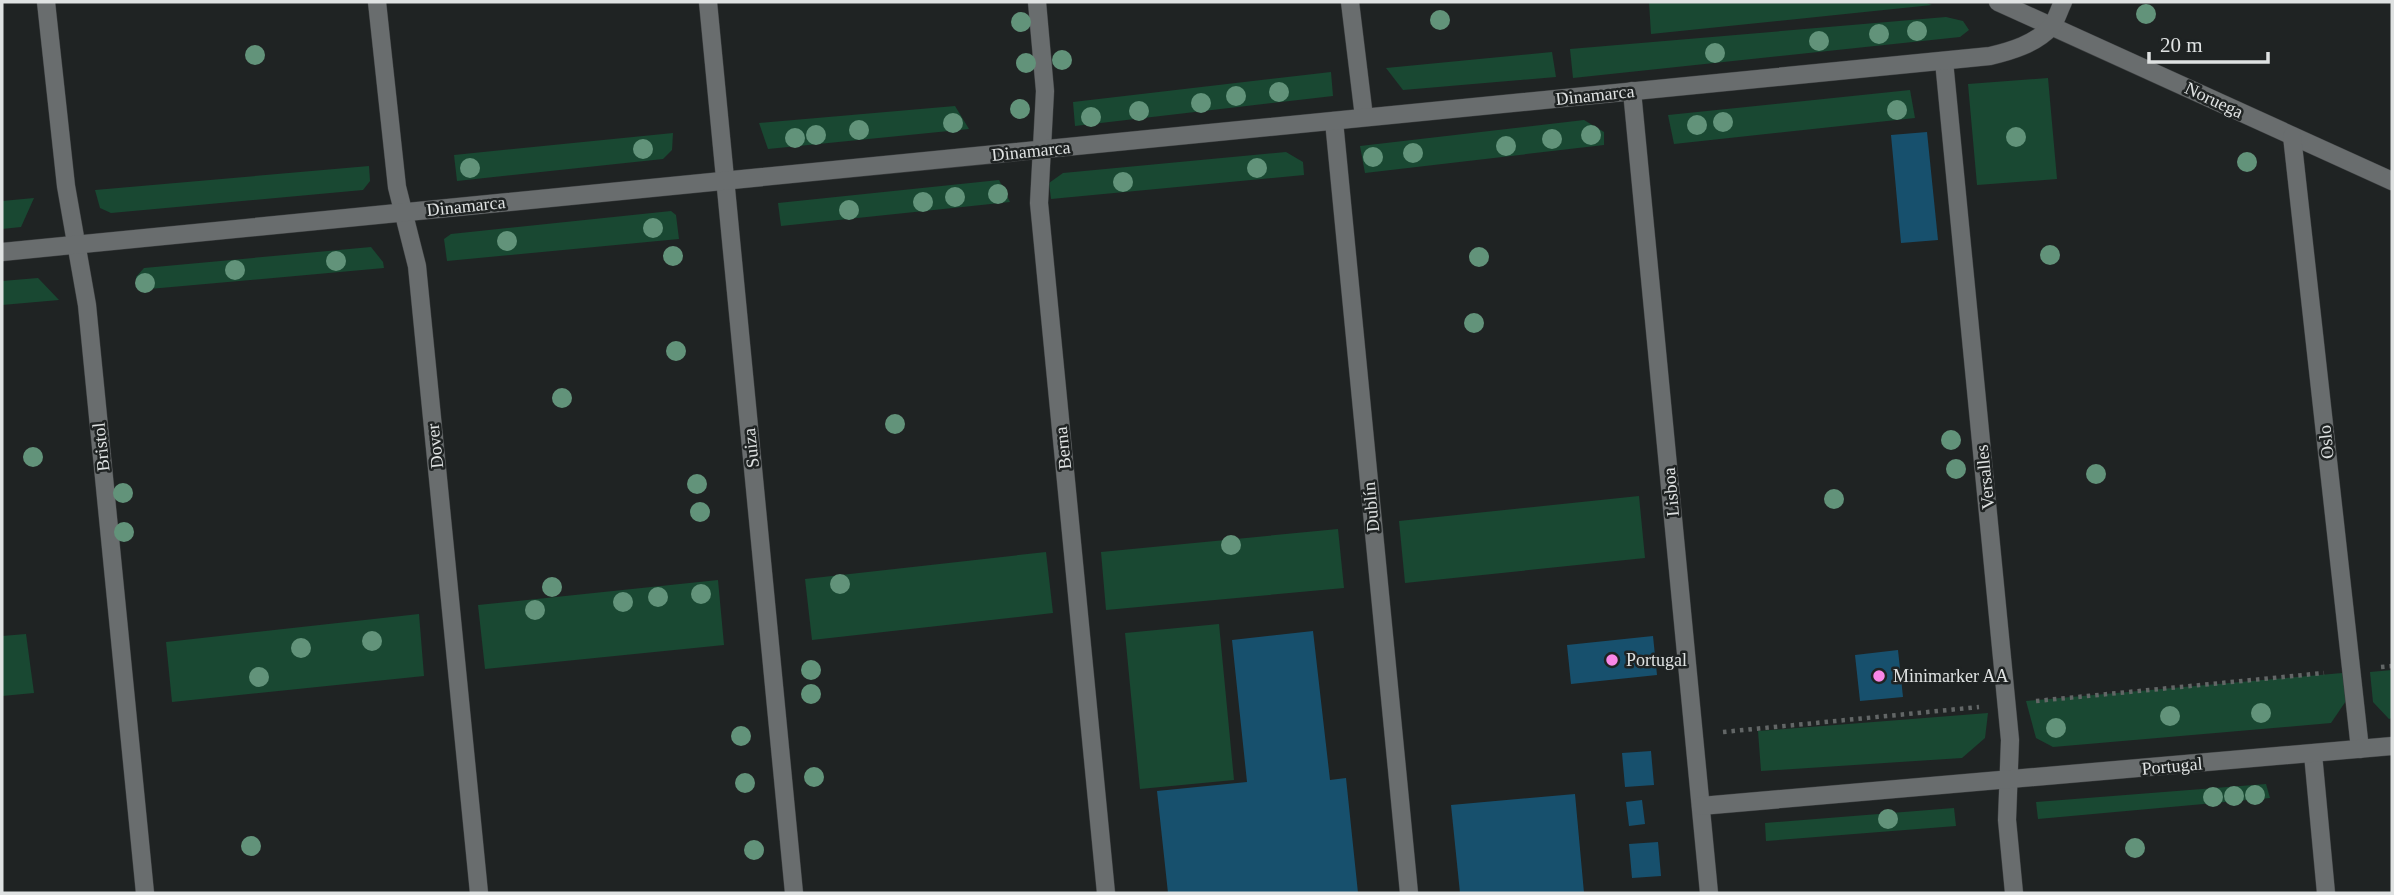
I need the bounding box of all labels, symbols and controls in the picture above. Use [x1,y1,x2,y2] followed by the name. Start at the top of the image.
[2149,21,2268,65] scale bar
[2160,33,2203,57] text: 20 m
[2182,78,2246,122] street label: Noruega
[1555,81,1635,109] street label: Dinamarca
[991,137,1071,165] street label: Dinamarca
[426,192,506,220] street label: Dinamarca
[88,422,114,472] street label: Bristol
[423,423,447,469] street label: Dover
[2314,424,2338,460] street label: Oslo
[1051,426,1075,470] street label: Berna
[739,427,763,469] street label: Suiza
[1972,444,1998,510] street label: Versalles
[1659,467,1683,517] street label: Lisboa
[1359,481,1383,533] street label: Dublín
[1626,650,1687,670] place label: Portugal
[1604,652,1620,668] marker: Portugal
[1893,666,2008,686] place label: Minimarker AA
[1871,668,1887,684] marker: Minimarker AA
[2141,753,2203,779] street label: Portugal

